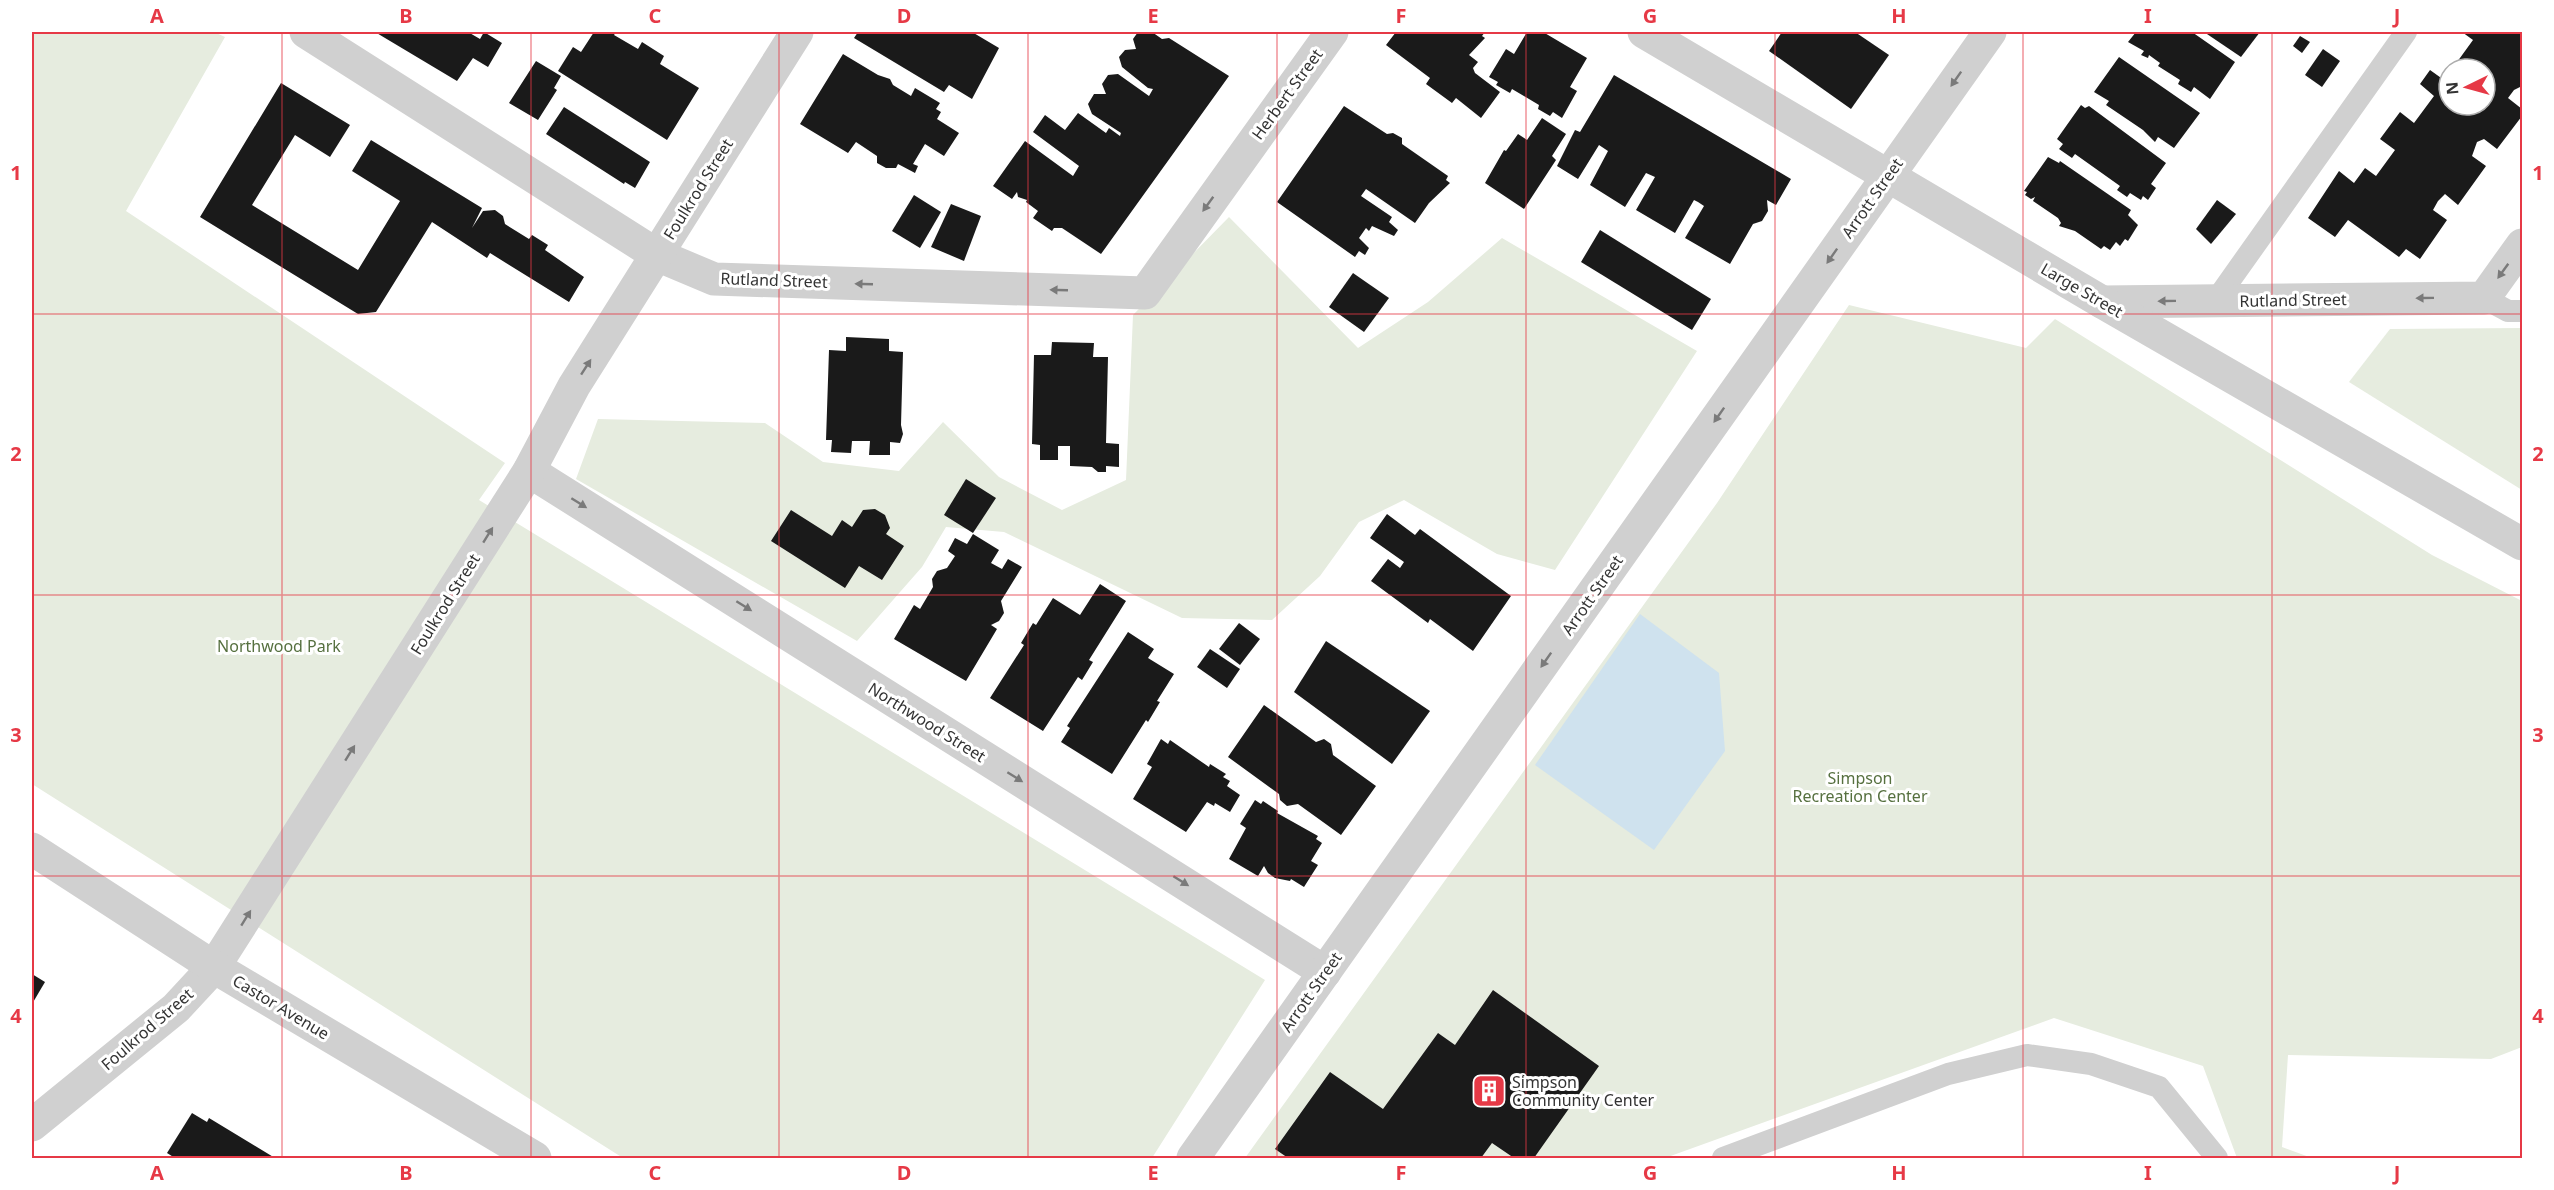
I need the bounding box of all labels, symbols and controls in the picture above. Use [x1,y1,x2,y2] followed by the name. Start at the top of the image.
[150,2,164,29] text: A
[399,2,413,29] text: B
[649,2,662,29] text: C
[897,2,911,29] text: D
[1147,2,1159,29] text: E
[1396,2,1406,29] text: F
[1643,2,1657,29] text: G
[1891,2,1907,29] text: H
[2144,2,2152,29] text: I
[2392,2,2400,29] text: J
[1246,44,1328,144] street label: Herbert Street
[2437,57,2497,117] north arrow
[1950,71,1962,87] one-way arrow
[2441,81,2464,96] text: N
[658,134,738,244] street label: Foulkrod Street
[1836,153,1908,242] street label: Arrott Street
[10,159,22,186] text: 1
[2532,159,2544,186] text: 1
[1202,196,1214,212] one-way arrow
[1826,247,1838,263] one-way arrow
[2037,258,2127,323] street label: Large Street
[2497,263,2509,279] one-way arrow
[720,267,828,293] street label: Rutland Street
[854,279,873,288] one-way arrow
[1049,285,1068,295] one-way arrow
[2239,288,2347,312] street label: Rutland Street
[2416,294,2435,303] one-way arrow
[2158,296,2177,306] one-way arrow
[580,359,591,375] one-way arrow
[1713,407,1725,423] one-way arrow
[10,440,22,467] text: 2
[2532,440,2544,467] text: 2
[570,497,587,508] one-way arrow
[483,527,494,543] one-way arrow
[405,549,485,659] street label: Foulkrod Street
[1556,550,1628,639] street label: Arrott Street
[736,601,752,612] one-way arrow
[217,635,341,657] park label: Northwood Park
[1541,652,1552,668] one-way arrow
[864,677,990,767] street label: Northwood Street
[10,721,22,748] text: 3
[2532,721,2544,748] text: 3
[344,745,355,761] one-way arrow
[1792,767,1928,807] park label: Simpson Recreation Center
[1007,772,1024,783] one-way arrow
[1172,875,1188,887] one-way arrow
[240,910,251,926] one-way arrow
[1275,947,1347,1036] street label: Arrott Street
[229,969,333,1045] street label: Castor Avenue
[96,983,198,1075] street label: Foulkrod Street
[10,1002,22,1029] text: 4
[2532,1002,2544,1029] text: 4
[1512,1071,1655,1111] place label: Simpson Community Center
[1471,1073,1507,1109] building icon: Simpson Community Center
[150,1159,164,1186] text: A
[399,1159,413,1186] text: B
[649,1159,662,1186] text: C
[897,1159,911,1186] text: D
[1147,1159,1159,1186] text: E
[1396,1159,1406,1186] text: F
[1643,1159,1657,1186] text: G
[1891,1159,1907,1186] text: H
[2144,1159,2152,1186] text: I
[2392,1159,2400,1186] text: J

